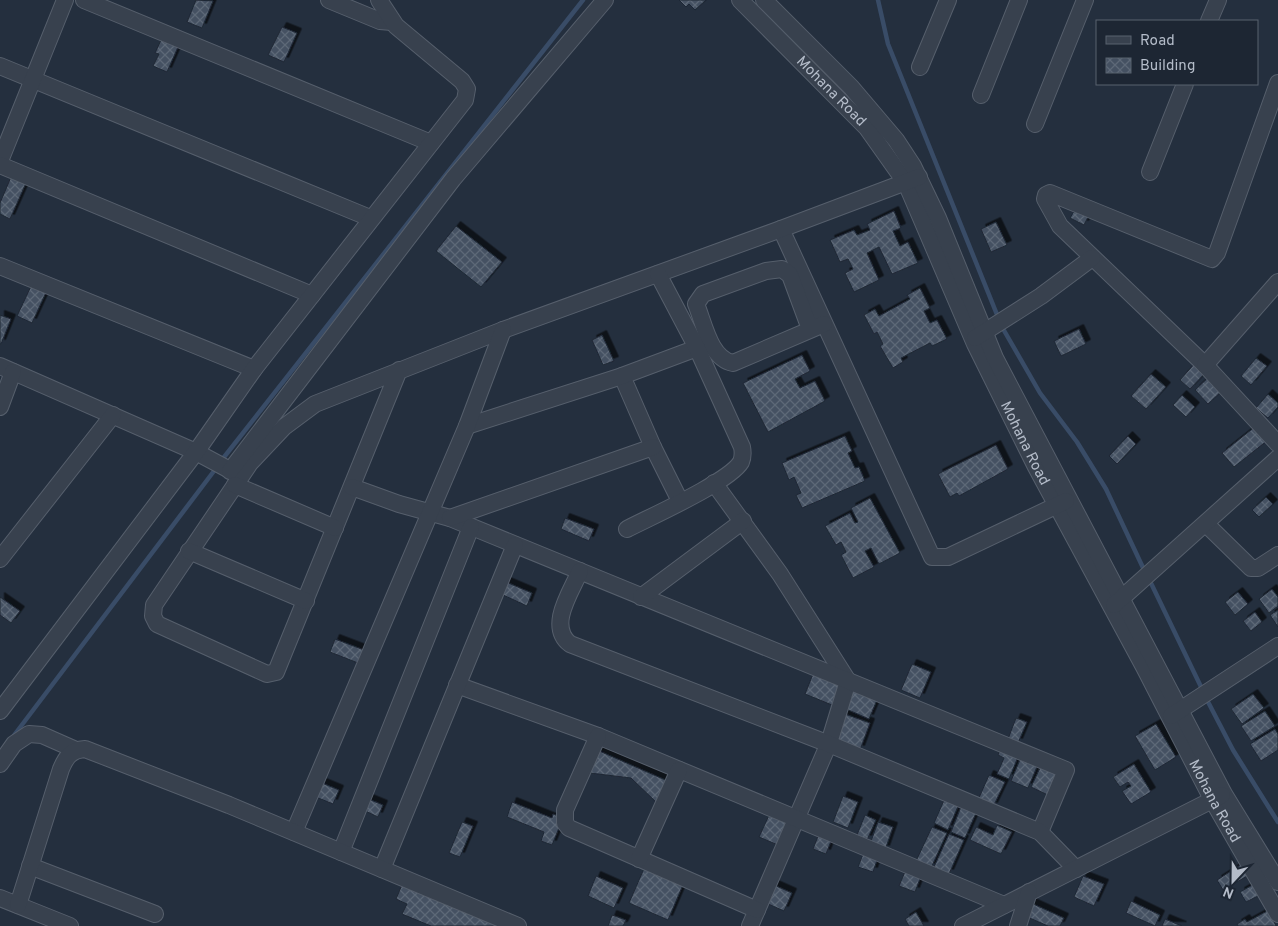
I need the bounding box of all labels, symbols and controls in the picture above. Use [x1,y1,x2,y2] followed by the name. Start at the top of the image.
[1096,20,1258,85] legend
[1140,32,1175,51] text: Road
[792,52,870,131] street label: Mohana Road
[1140,57,1195,76] text: Building
[995,398,1054,489] street label: Mohana Road
[1184,757,1245,846] street label: Mohana Road
[1208,856,1258,906] north arrow
[1221,882,1237,901] text: N

